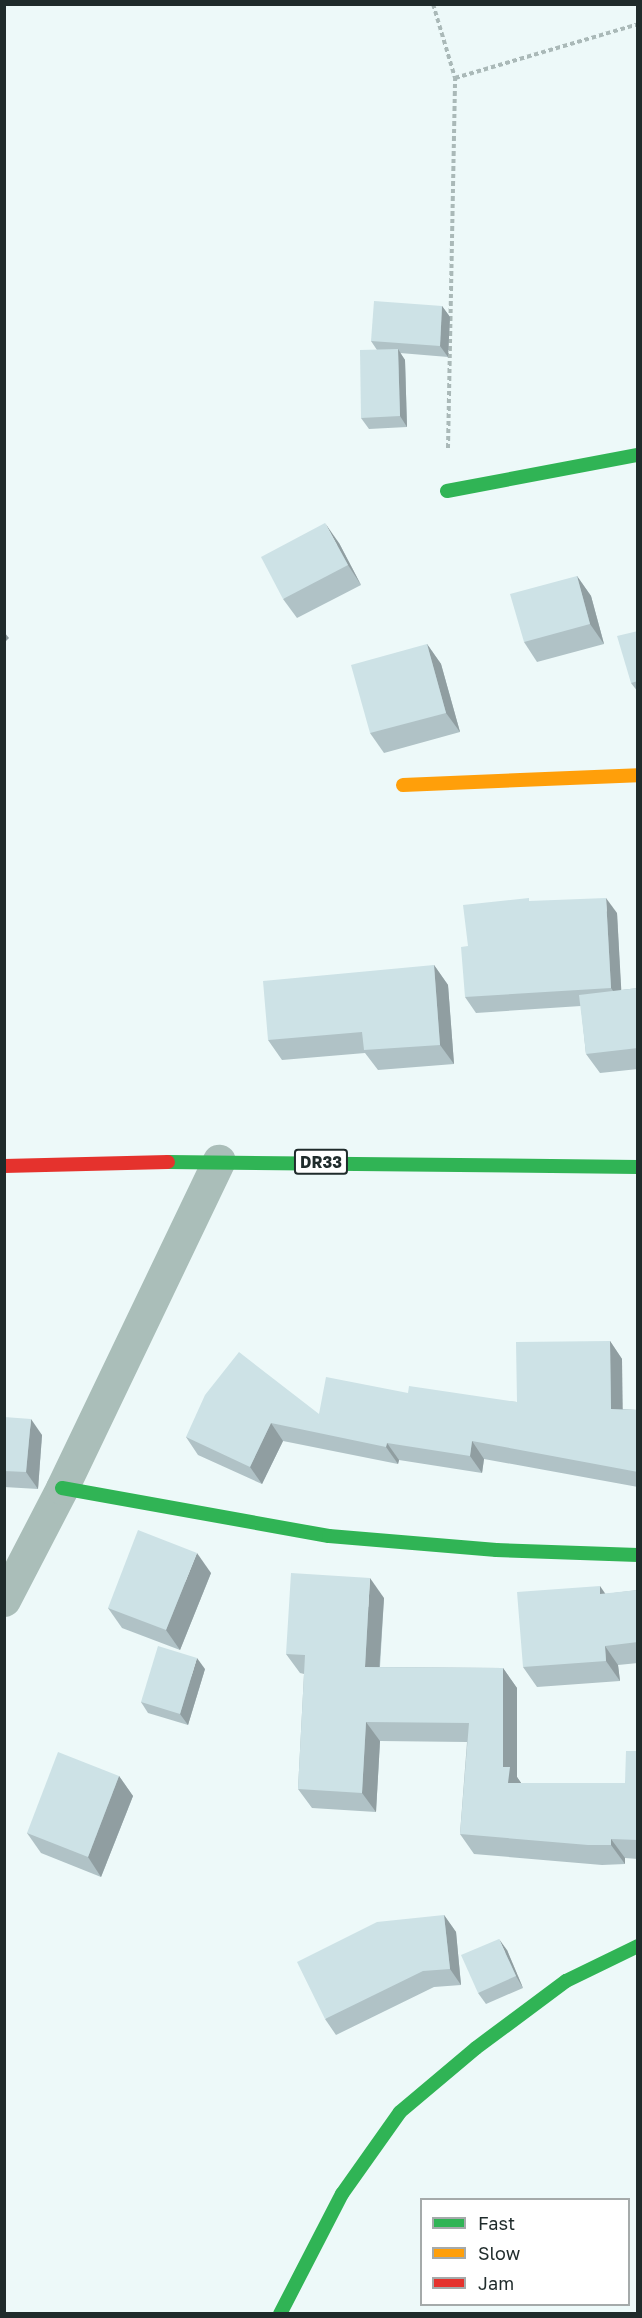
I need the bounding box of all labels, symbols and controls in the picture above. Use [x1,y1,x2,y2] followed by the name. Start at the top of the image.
[292,1149,350,1175] road number: DR33
[420,2198,630,2306] legend
[478,2212,515,2234] text: Fast
[478,2242,520,2264] text: Slow
[478,2272,514,2294] text: Jam

